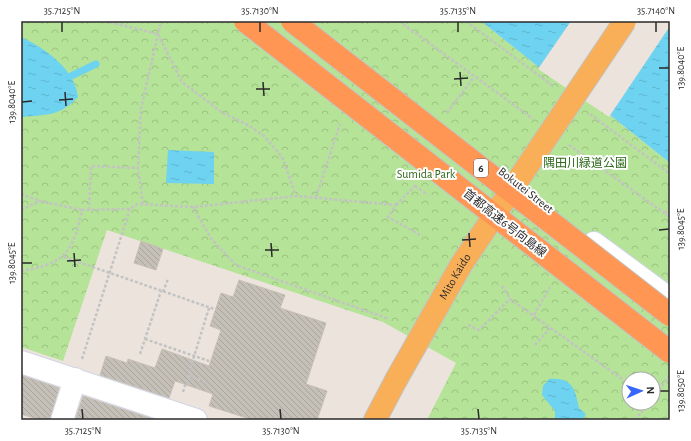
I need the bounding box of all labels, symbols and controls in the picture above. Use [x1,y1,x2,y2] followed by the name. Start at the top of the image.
[44,6,80,16] text: 35.7125°N
[241,6,279,16] text: 35.7130°N
[440,6,476,16] text: 35.7135°N
[637,6,675,16] text: 35.7140°N
[676,47,686,89] text: 139.8040°E
[7,81,17,123] text: 139.8040°E
[543,156,627,169] park label: 隅田川緑道公園
[474,159,488,177] road number: 6
[496,165,556,215] street label: Bokutei Street
[397,168,456,180] park label: Sumida Park
[461,186,549,259] street label: 首都高速6号向島線
[676,208,686,250] text: 139.8045°E
[7,242,17,284] text: 139.8045°E
[437,251,473,302] street label: Mito Kaido
[676,370,686,412] text: 139.8050°E
[621,371,661,411] north arrow
[645,386,656,395] text: N
[65,426,101,436] text: 35.7125°N
[262,426,300,436] text: 35.7130°N
[461,426,497,436] text: 35.7135°N

